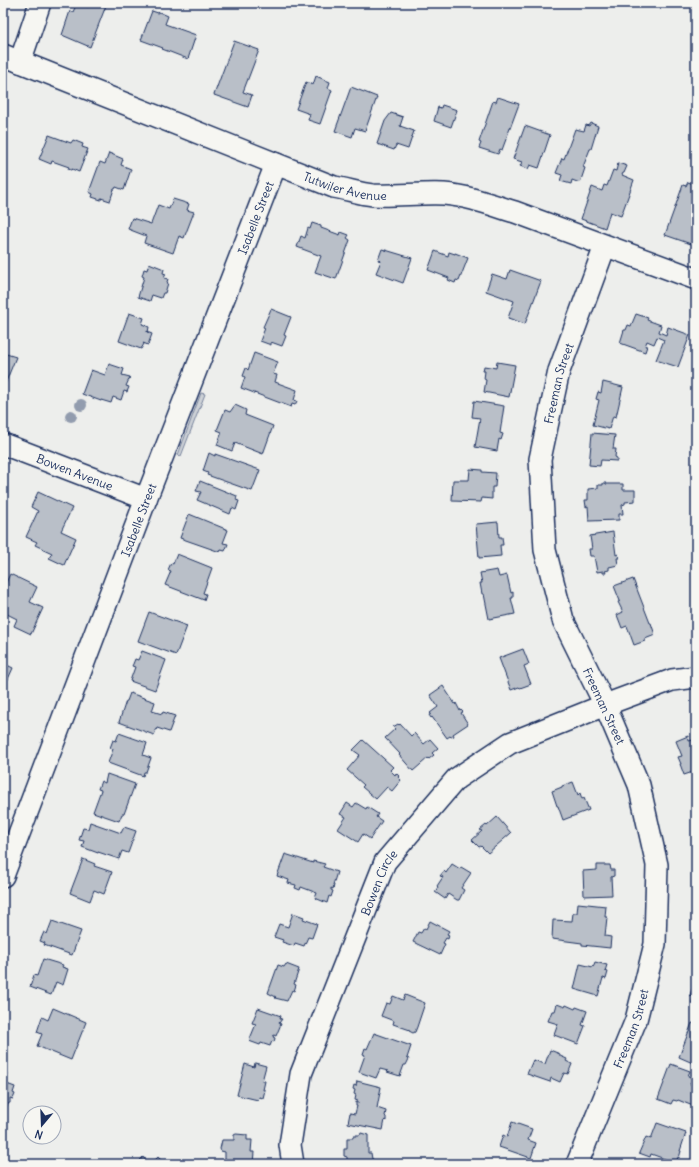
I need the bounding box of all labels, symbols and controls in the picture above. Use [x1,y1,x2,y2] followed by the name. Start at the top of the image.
[301,168,387,203] street label: Tutwiler Avenue
[234,179,276,256] street label: Isabelle Street
[540,341,576,425] street label: Freeman Street
[35,450,115,493] street label: Bowen Avenue
[117,481,159,559] street label: Isabelle Street
[580,665,628,747] street label: Freeman Street
[357,846,400,917] street label: Bowen Circle
[610,987,651,1070] street label: Freeman Street
[22,1105,62,1145] north arrow
[33,1127,45,1142] text: N

